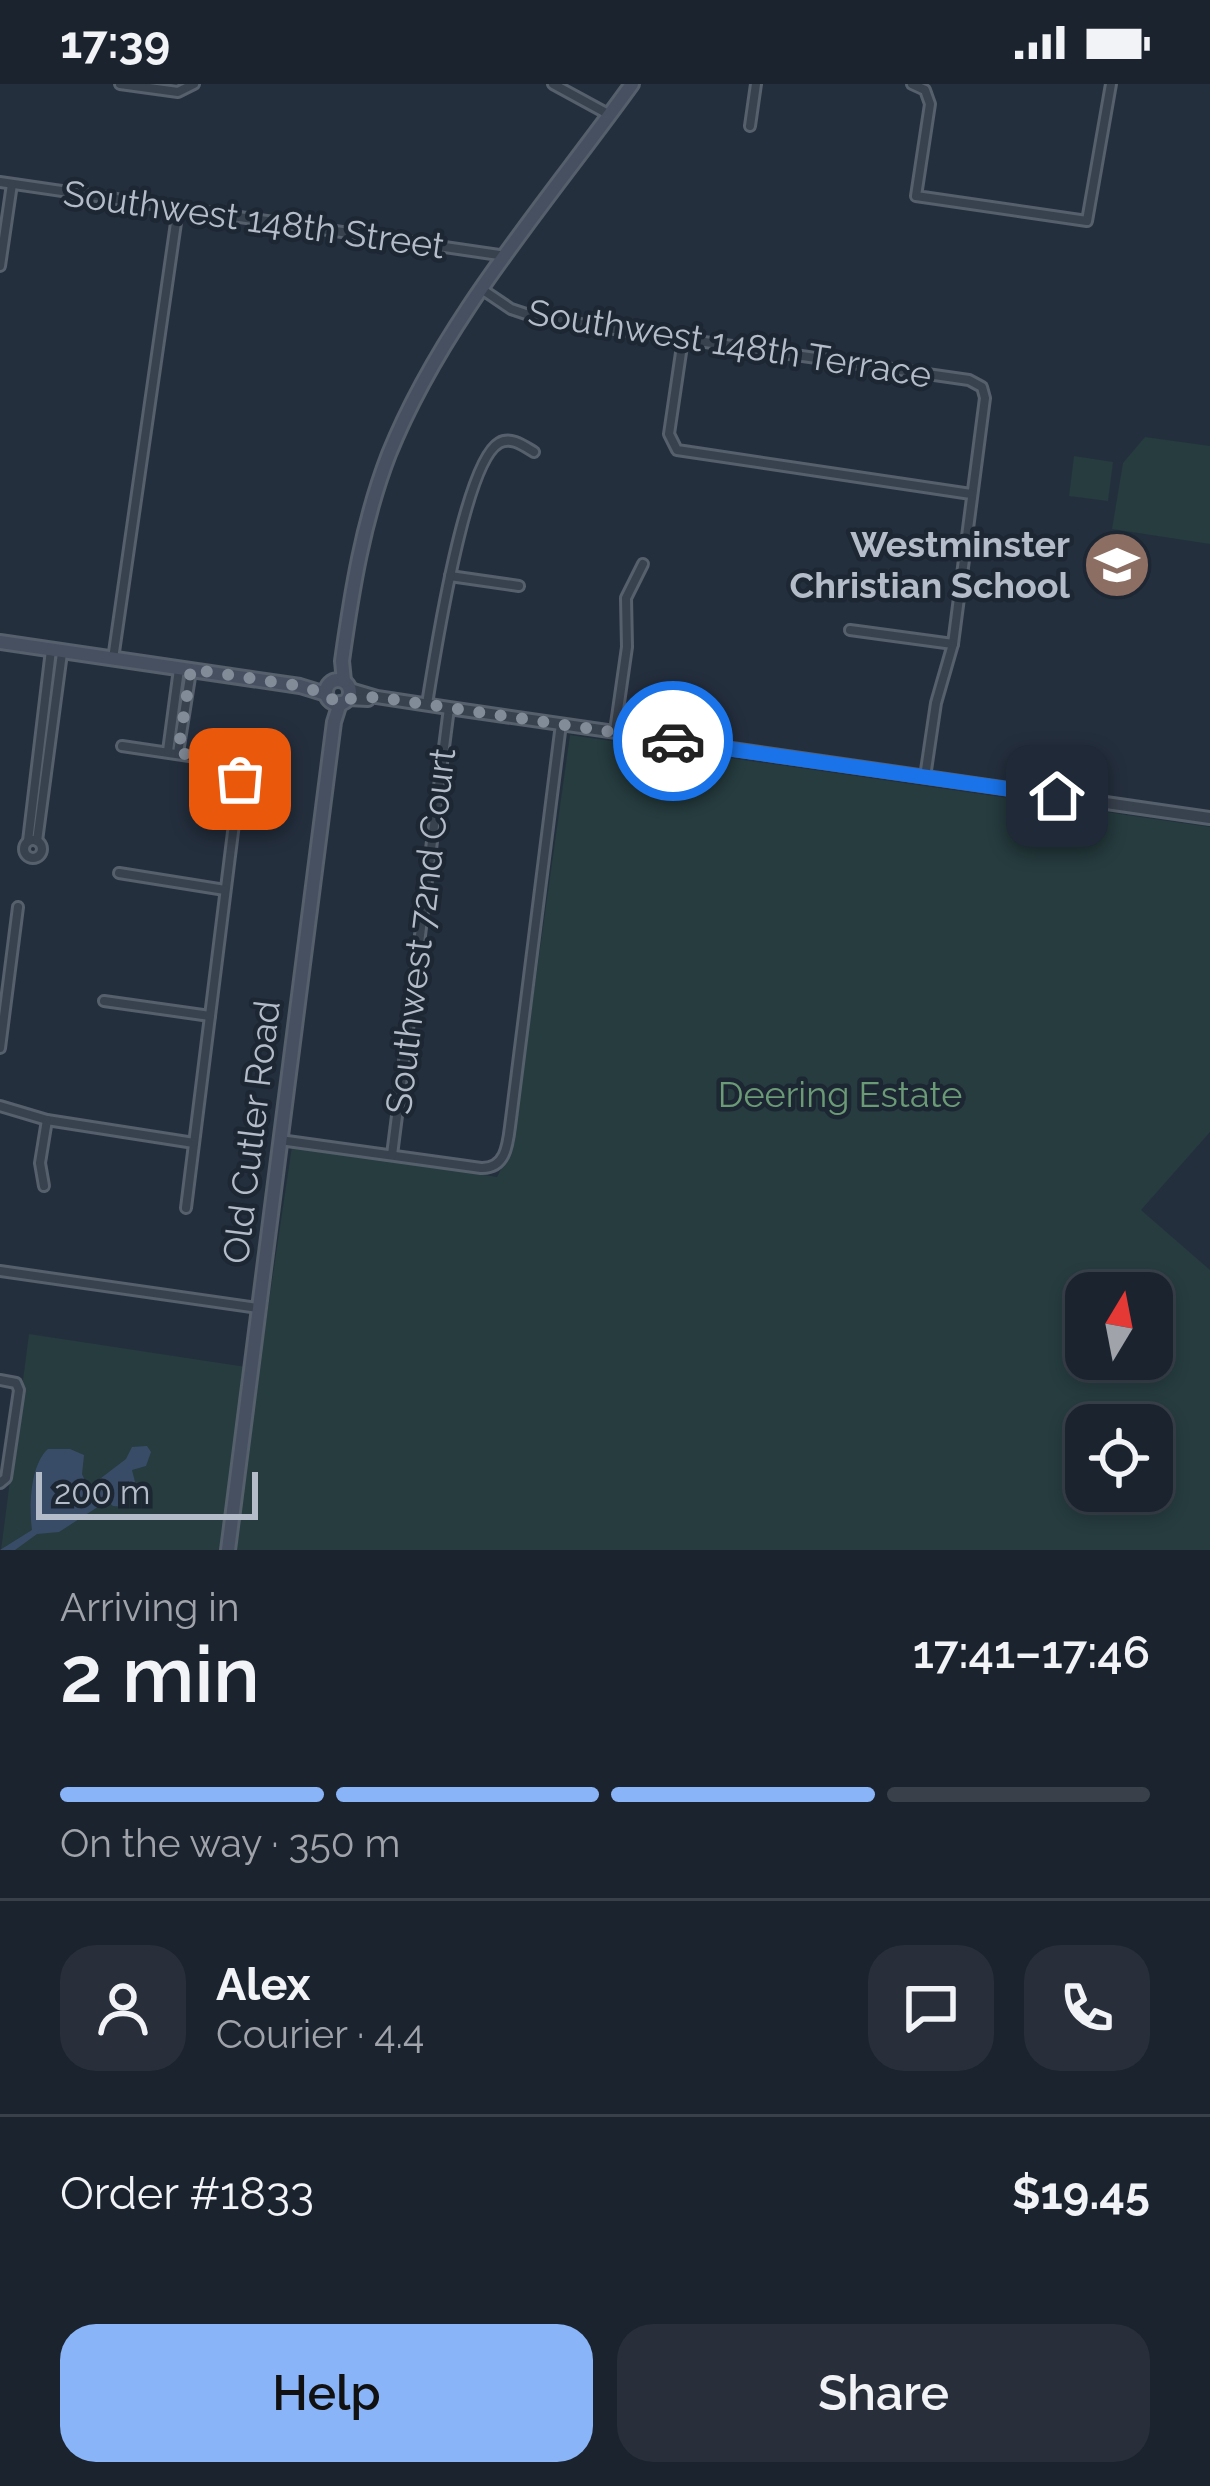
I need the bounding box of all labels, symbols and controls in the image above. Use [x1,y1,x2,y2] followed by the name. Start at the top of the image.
[60,16,170,69] text: 17:39
[61,171,447,267] street label: Southwest 148th Street
[525,290,935,396] street label: Southwest 148th Terrace
[790,523,1071,606] place label: Westminster Christian School
[1082,530,1152,600] school or university icon: Westminster Christian School
[613,681,733,801] courier
[640,708,706,774] icon: car
[189,728,291,830] pin
[1006,745,1108,847] pin
[207,746,273,812] icon: bag
[377,746,463,1116] street label: Southwest 72nd Court
[1024,763,1090,829] icon: home
[214,998,288,1266] street label: Old Cutler Road
[718,1073,962,1115] park label: Deering Estate
[1065,1272,1173,1380] north arrow
[1065,1272,1173,1512] map controls
[1065,1404,1173,1512] button: locate
[36,1466,258,1519] scale bar
[54,1473,150,1512] text: 200 m
[60,1584,240,1630] text: Arriving in
[913,1626,1150,1679] text: 17:41–17:46
[60,1629,260,1720] text: 2 min
[60,1820,400,1866] text: On the way · 350 m
[60,1945,186,2071] button: person
[868,1945,994,2071] button: chat
[1024,1945,1150,2071] button: phone
[216,1958,310,2011] text: Alex
[216,2011,424,2057] text: Courier · 4.4
[60,2167,314,2220] text: Order #1833
[1012,2167,1150,2220] text: $19.45
[60,2324,593,2462] button: Help
[617,2324,1150,2462] button: Share

